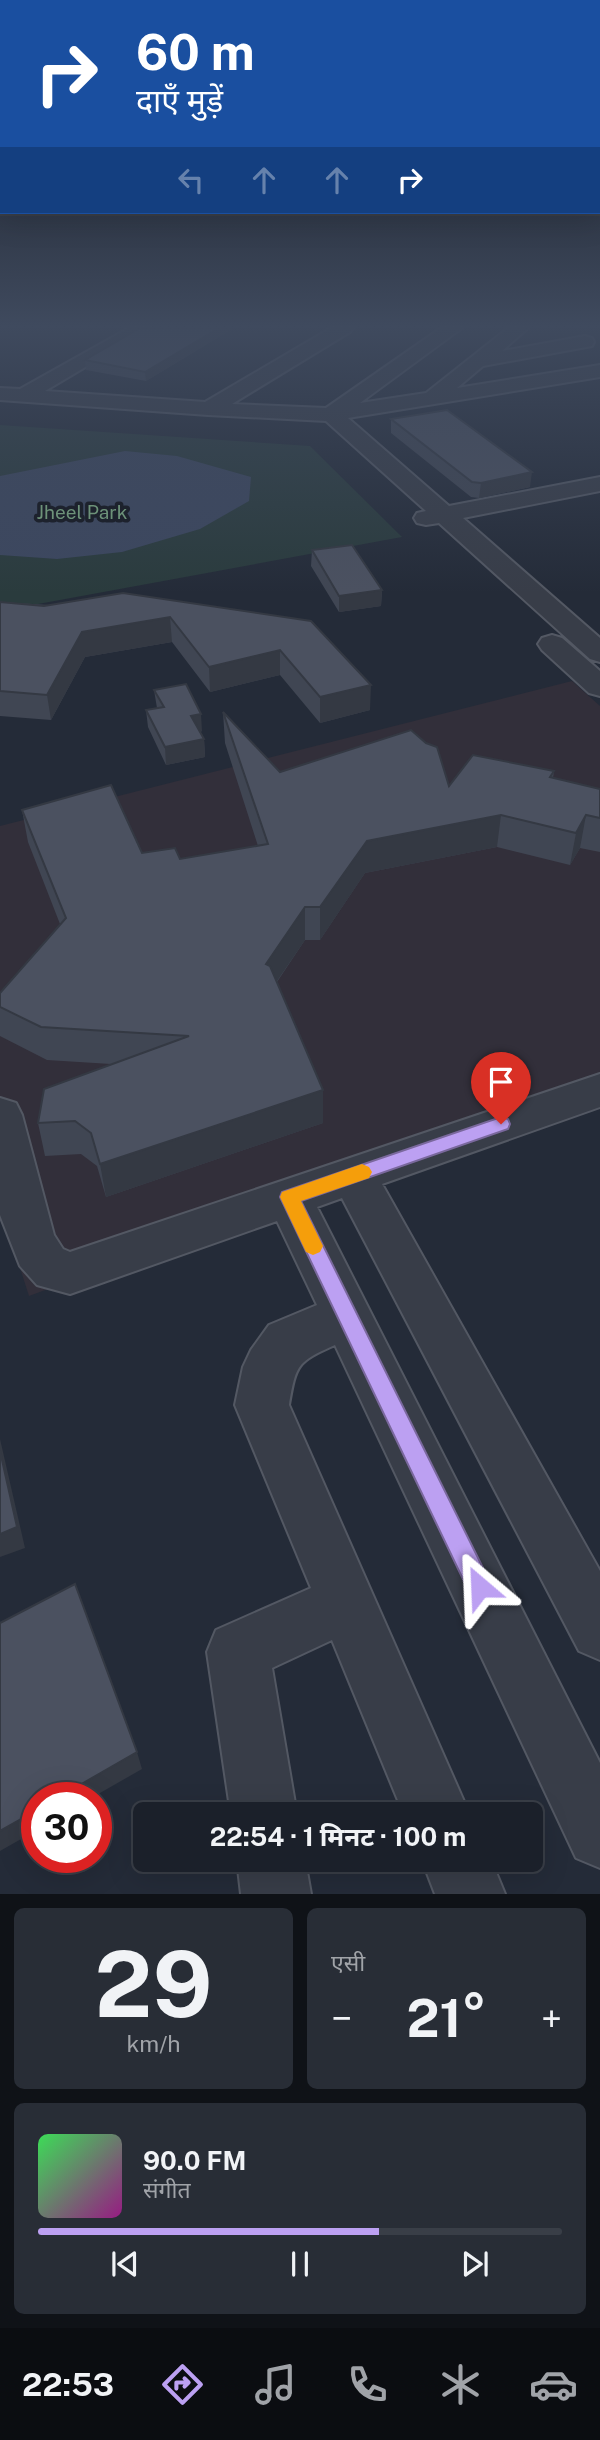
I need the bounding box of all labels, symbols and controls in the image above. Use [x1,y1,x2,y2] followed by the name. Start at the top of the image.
[136,23,255,81] text: 60 m
[21,28,112,119] icon: right
[136,82,223,119] text: दाएँ मुड़ें
[172,161,210,199] icon: left
[245,161,283,199] icon: ahead
[318,161,356,199] icon: ahead
[391,161,429,199] icon: right
[37,501,128,523] park label: Jheel Park
[471,1052,531,1124] pin
[482,1063,520,1101] icon: arrive
[443,1550,517,1624] position arrow
[21,1782,112,1873] speed limit sign: 30
[210,1821,466,1852] text: 22:54 · 1 मिनट · 100 m
[95,1931,212,2037] text: 29
[331,1949,365,1976] text: एसी
[407,1988,486,2049] text: 21°
[331,1996,352,2041] text: −
[541,1996,562,2041] text: +
[126,2030,181,2057] text: km/h
[143,2145,246,2176] text: 90.0 FM
[143,2176,191,2203] text: संगीत
[106,2245,144,2283] icon: previous
[281,2245,319,2283] icon: pause
[456,2245,494,2283] icon: next
[158,2360,207,2409] icon: directions
[251,2360,300,2409] icon: music
[343,2360,392,2409] icon: phone
[436,2360,485,2409] icon: climate
[529,2360,578,2409] icon: car
[22,2366,114,2403] text: 22:53

